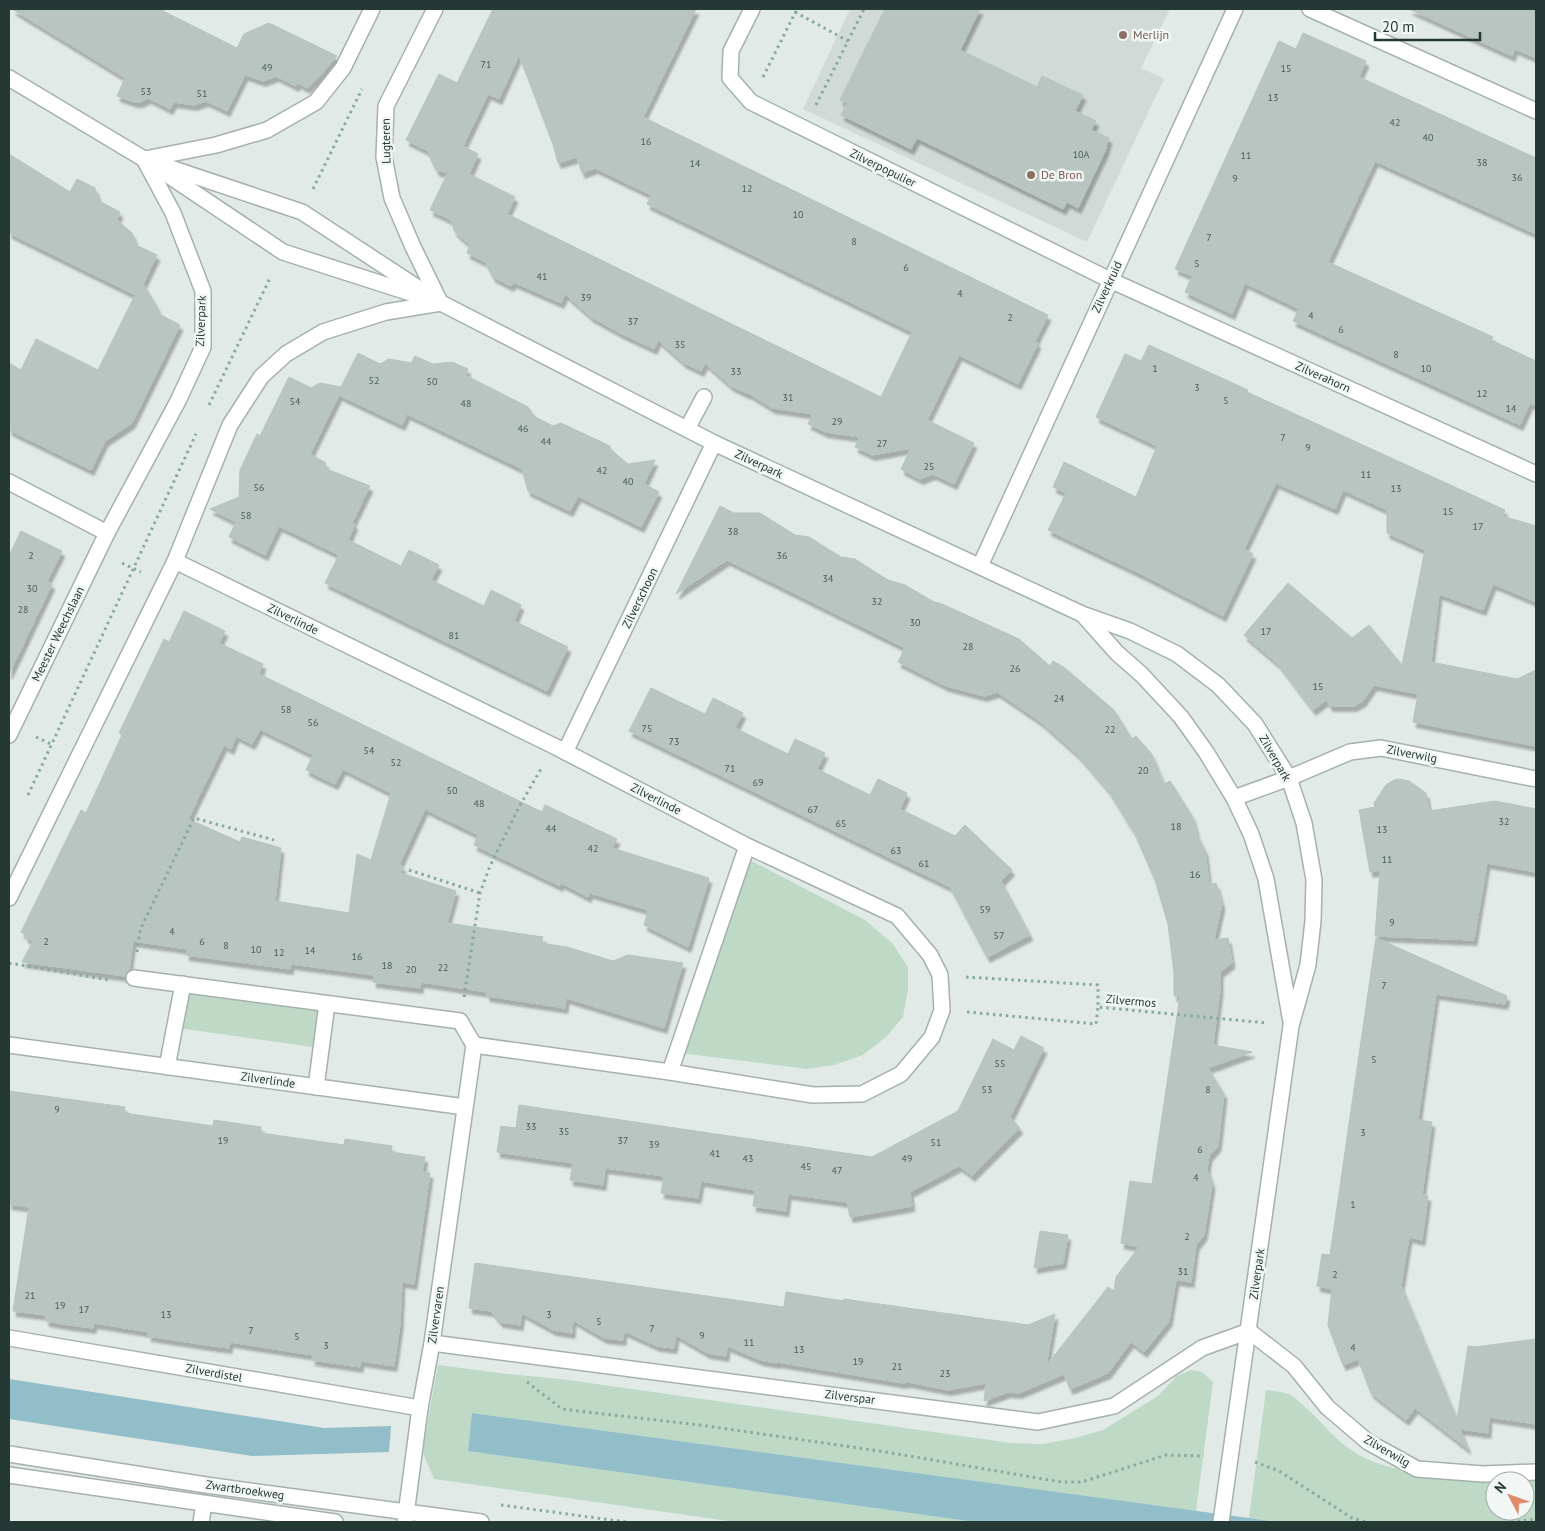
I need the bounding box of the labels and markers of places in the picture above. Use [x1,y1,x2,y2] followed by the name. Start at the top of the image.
[1133,27,1169,42] place label: Merlijn
[1117,29,1129,41] marker: Merlijn
[1041,167,1082,182] place label: De Bron
[1025,169,1037,181] marker: De Bron

